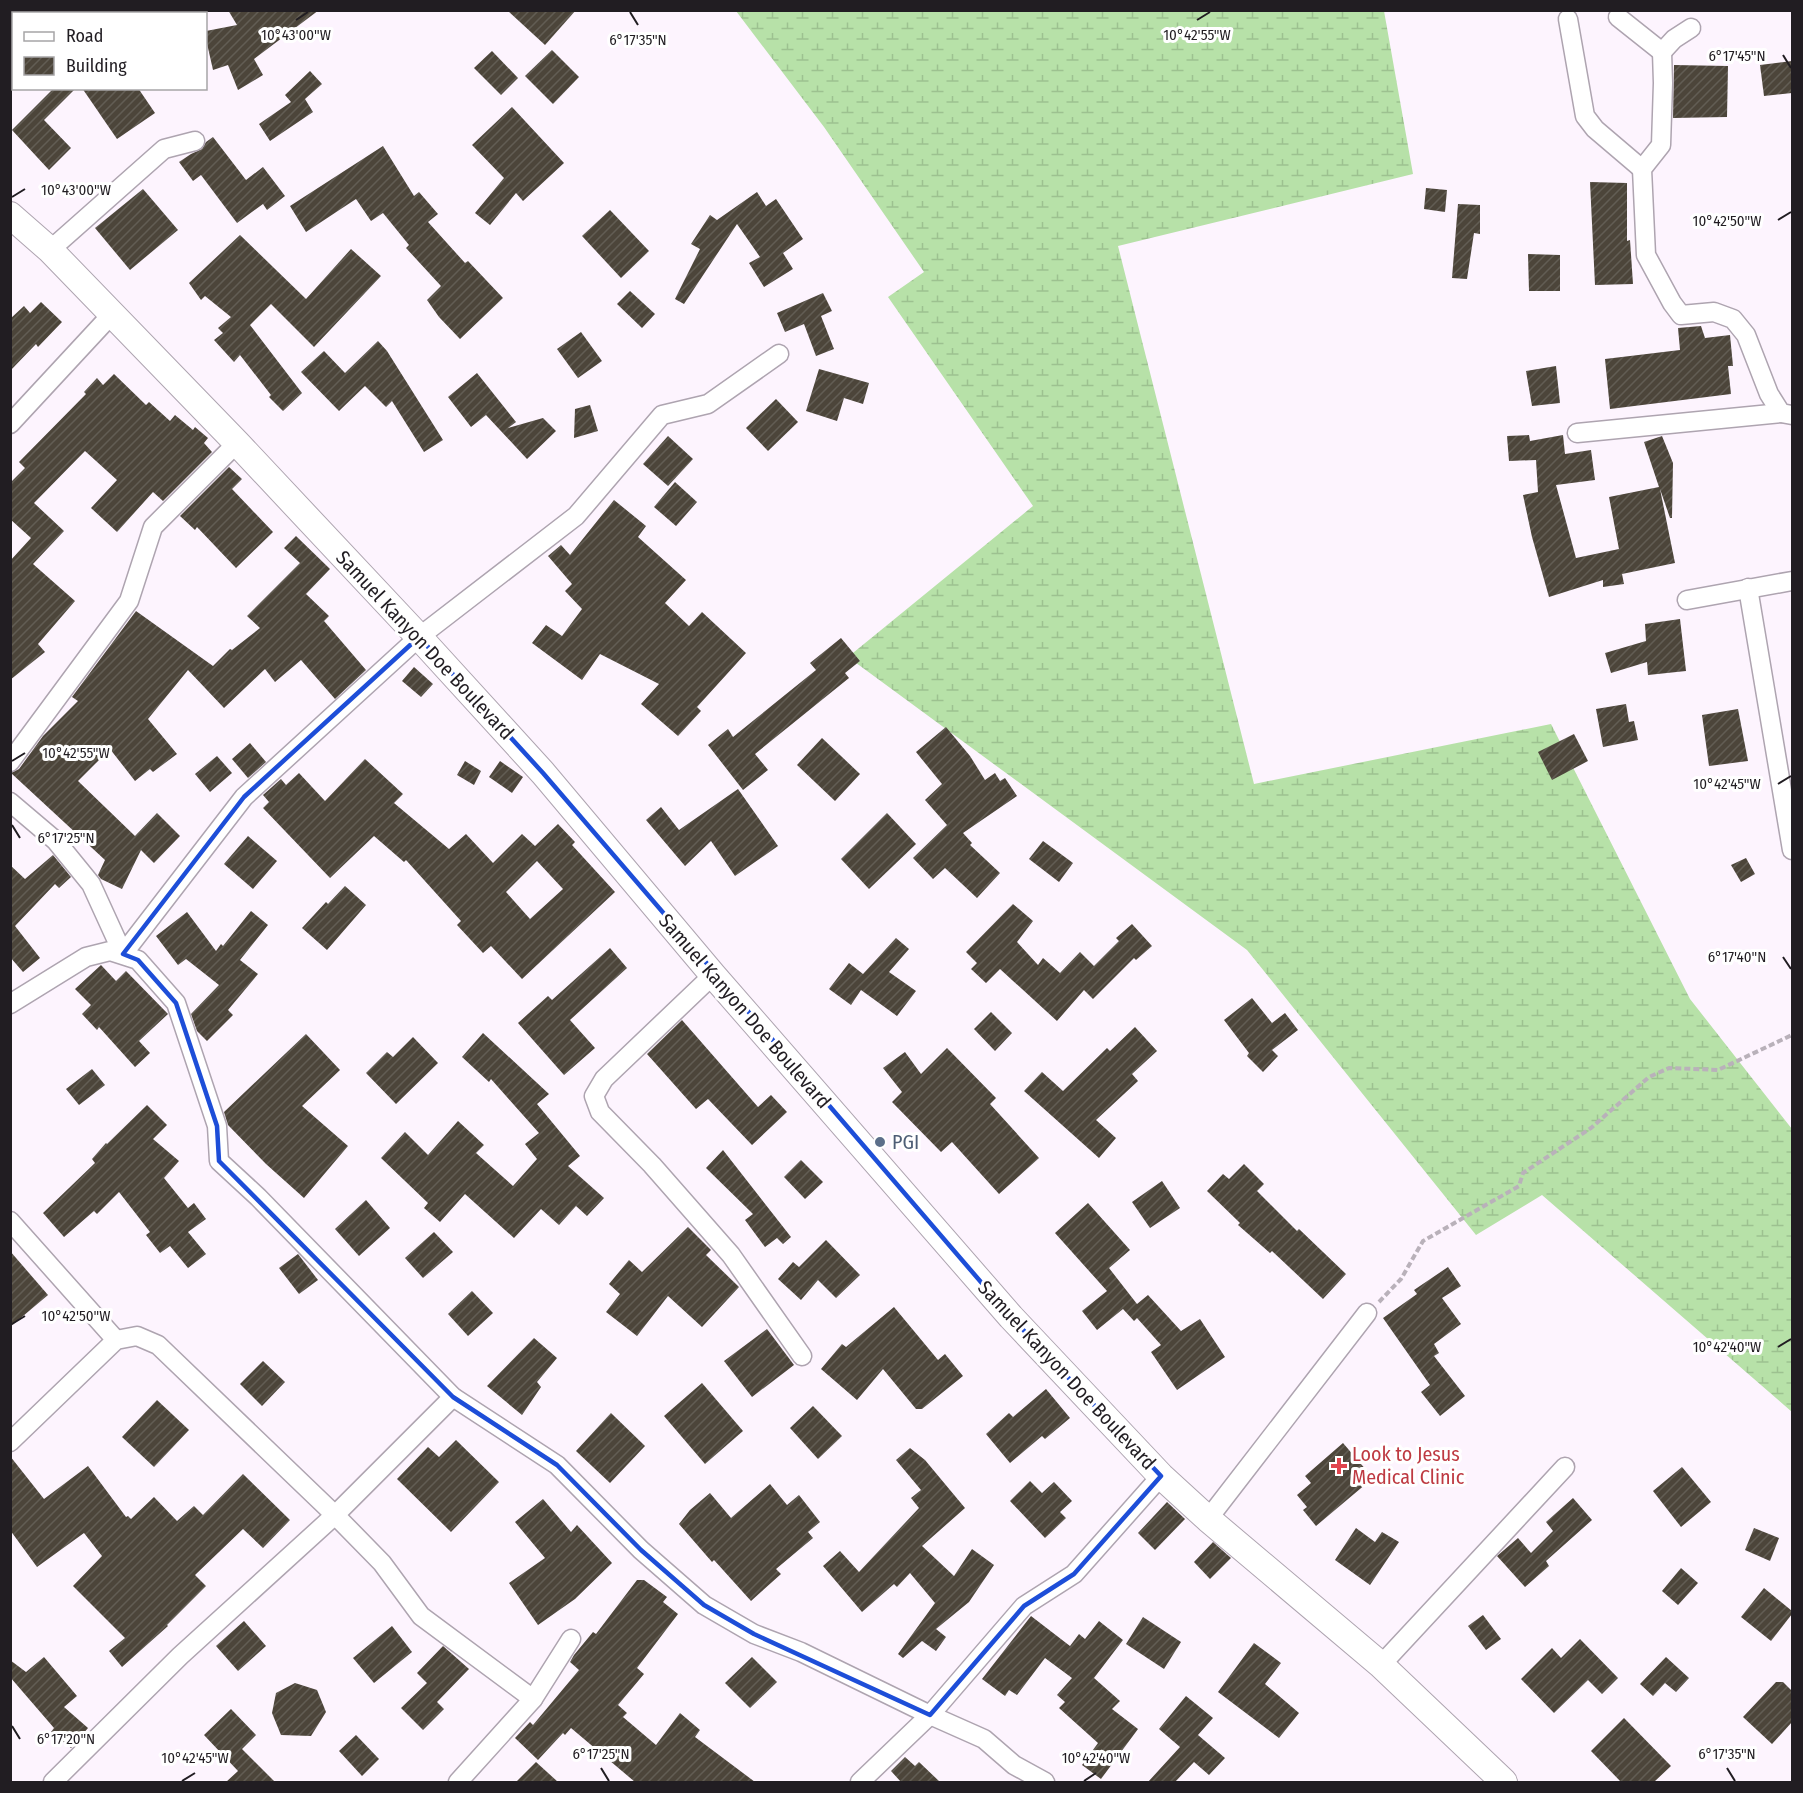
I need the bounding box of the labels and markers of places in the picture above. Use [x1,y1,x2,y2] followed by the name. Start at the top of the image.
[892,1130,919,1154] place label: PGI
[873,1135,887,1149] marker: PGI
[1352,1442,1465,1489] place label: Look to Jesus Medical Clinic
[1330,1457,1348,1475] marker: Look to Jesus Medical Clinic

